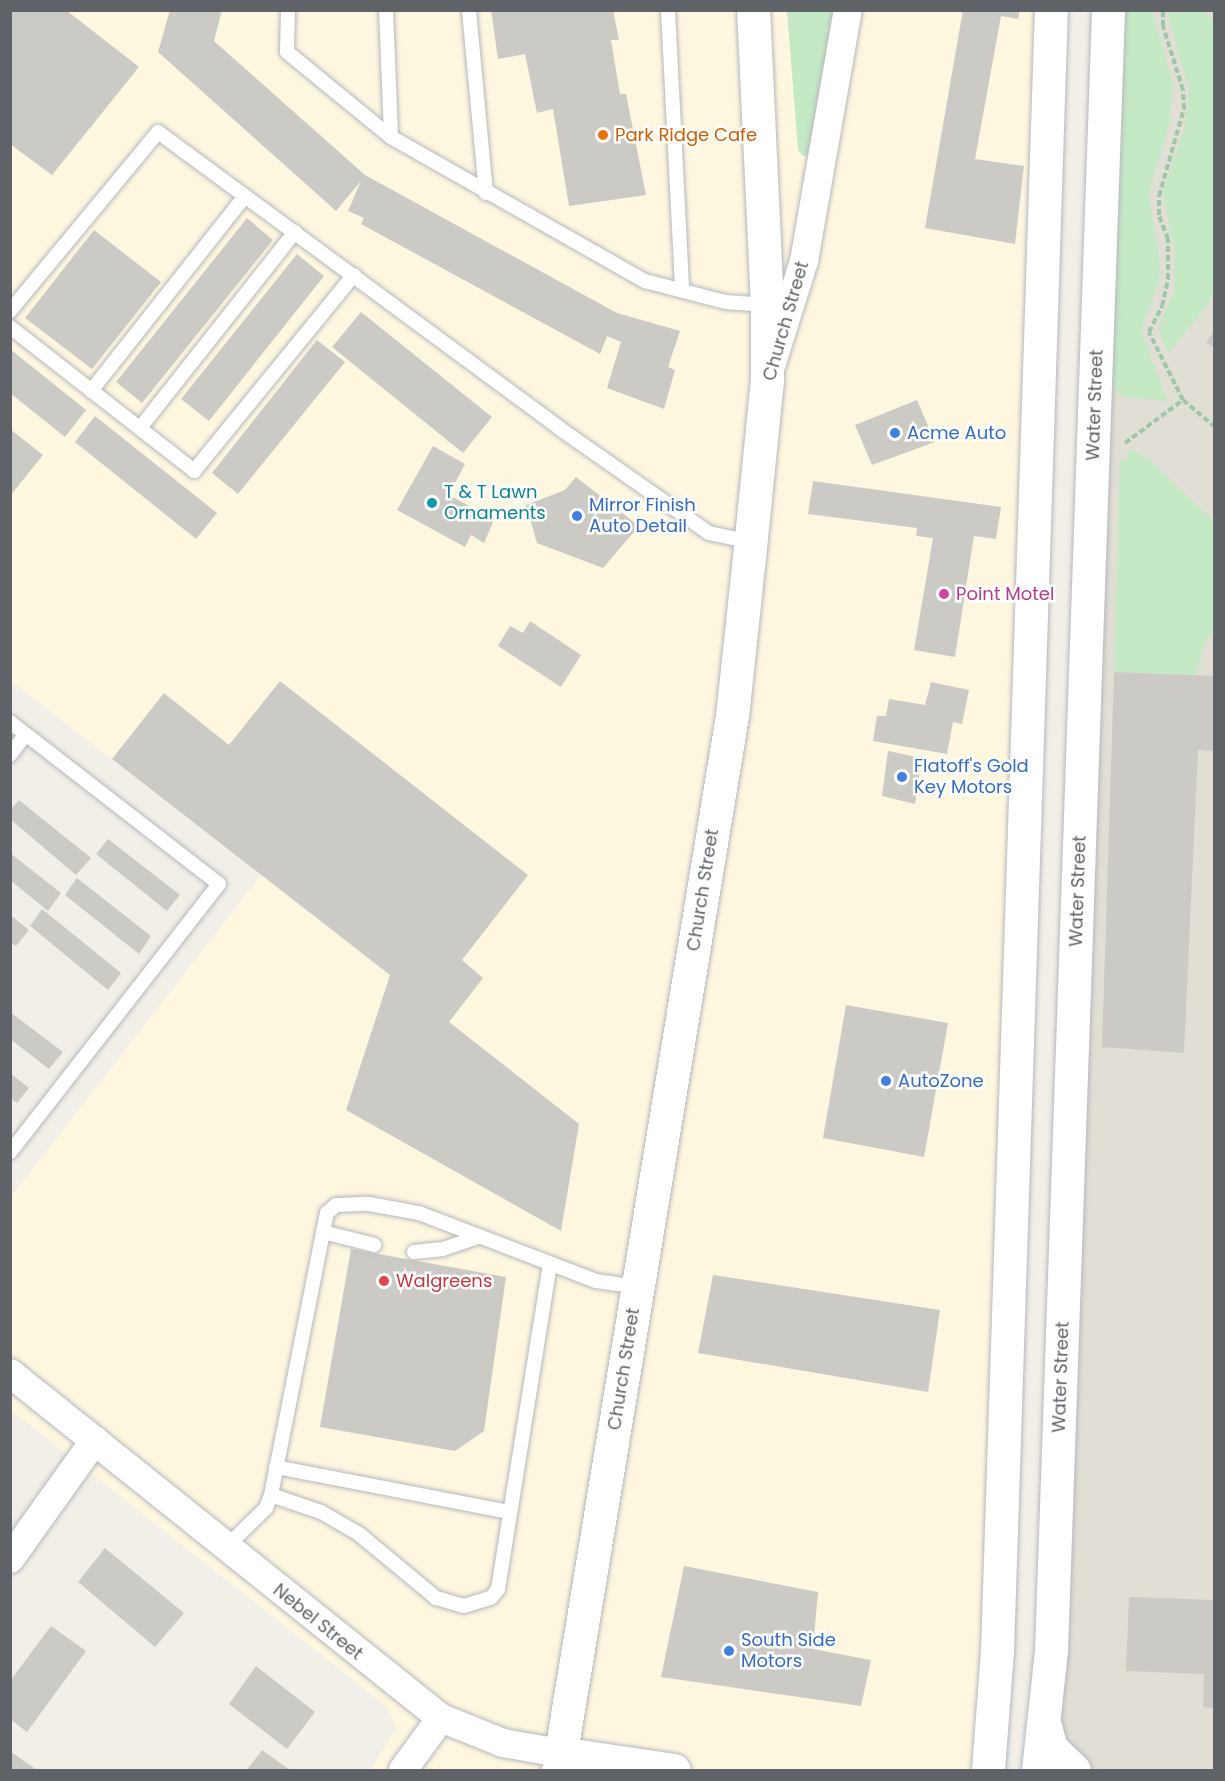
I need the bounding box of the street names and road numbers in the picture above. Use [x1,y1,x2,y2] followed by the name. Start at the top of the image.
[759,259,813,383] street label: Church Street
[1082,349,1108,461] street label: Water Street
[683,827,723,953] street label: Church Street
[1065,835,1091,947] street label: Water Street
[604,1306,644,1432] street label: Church Street
[1048,1321,1074,1433] street label: Water Street
[269,1579,367,1665] street label: Nebel Street

